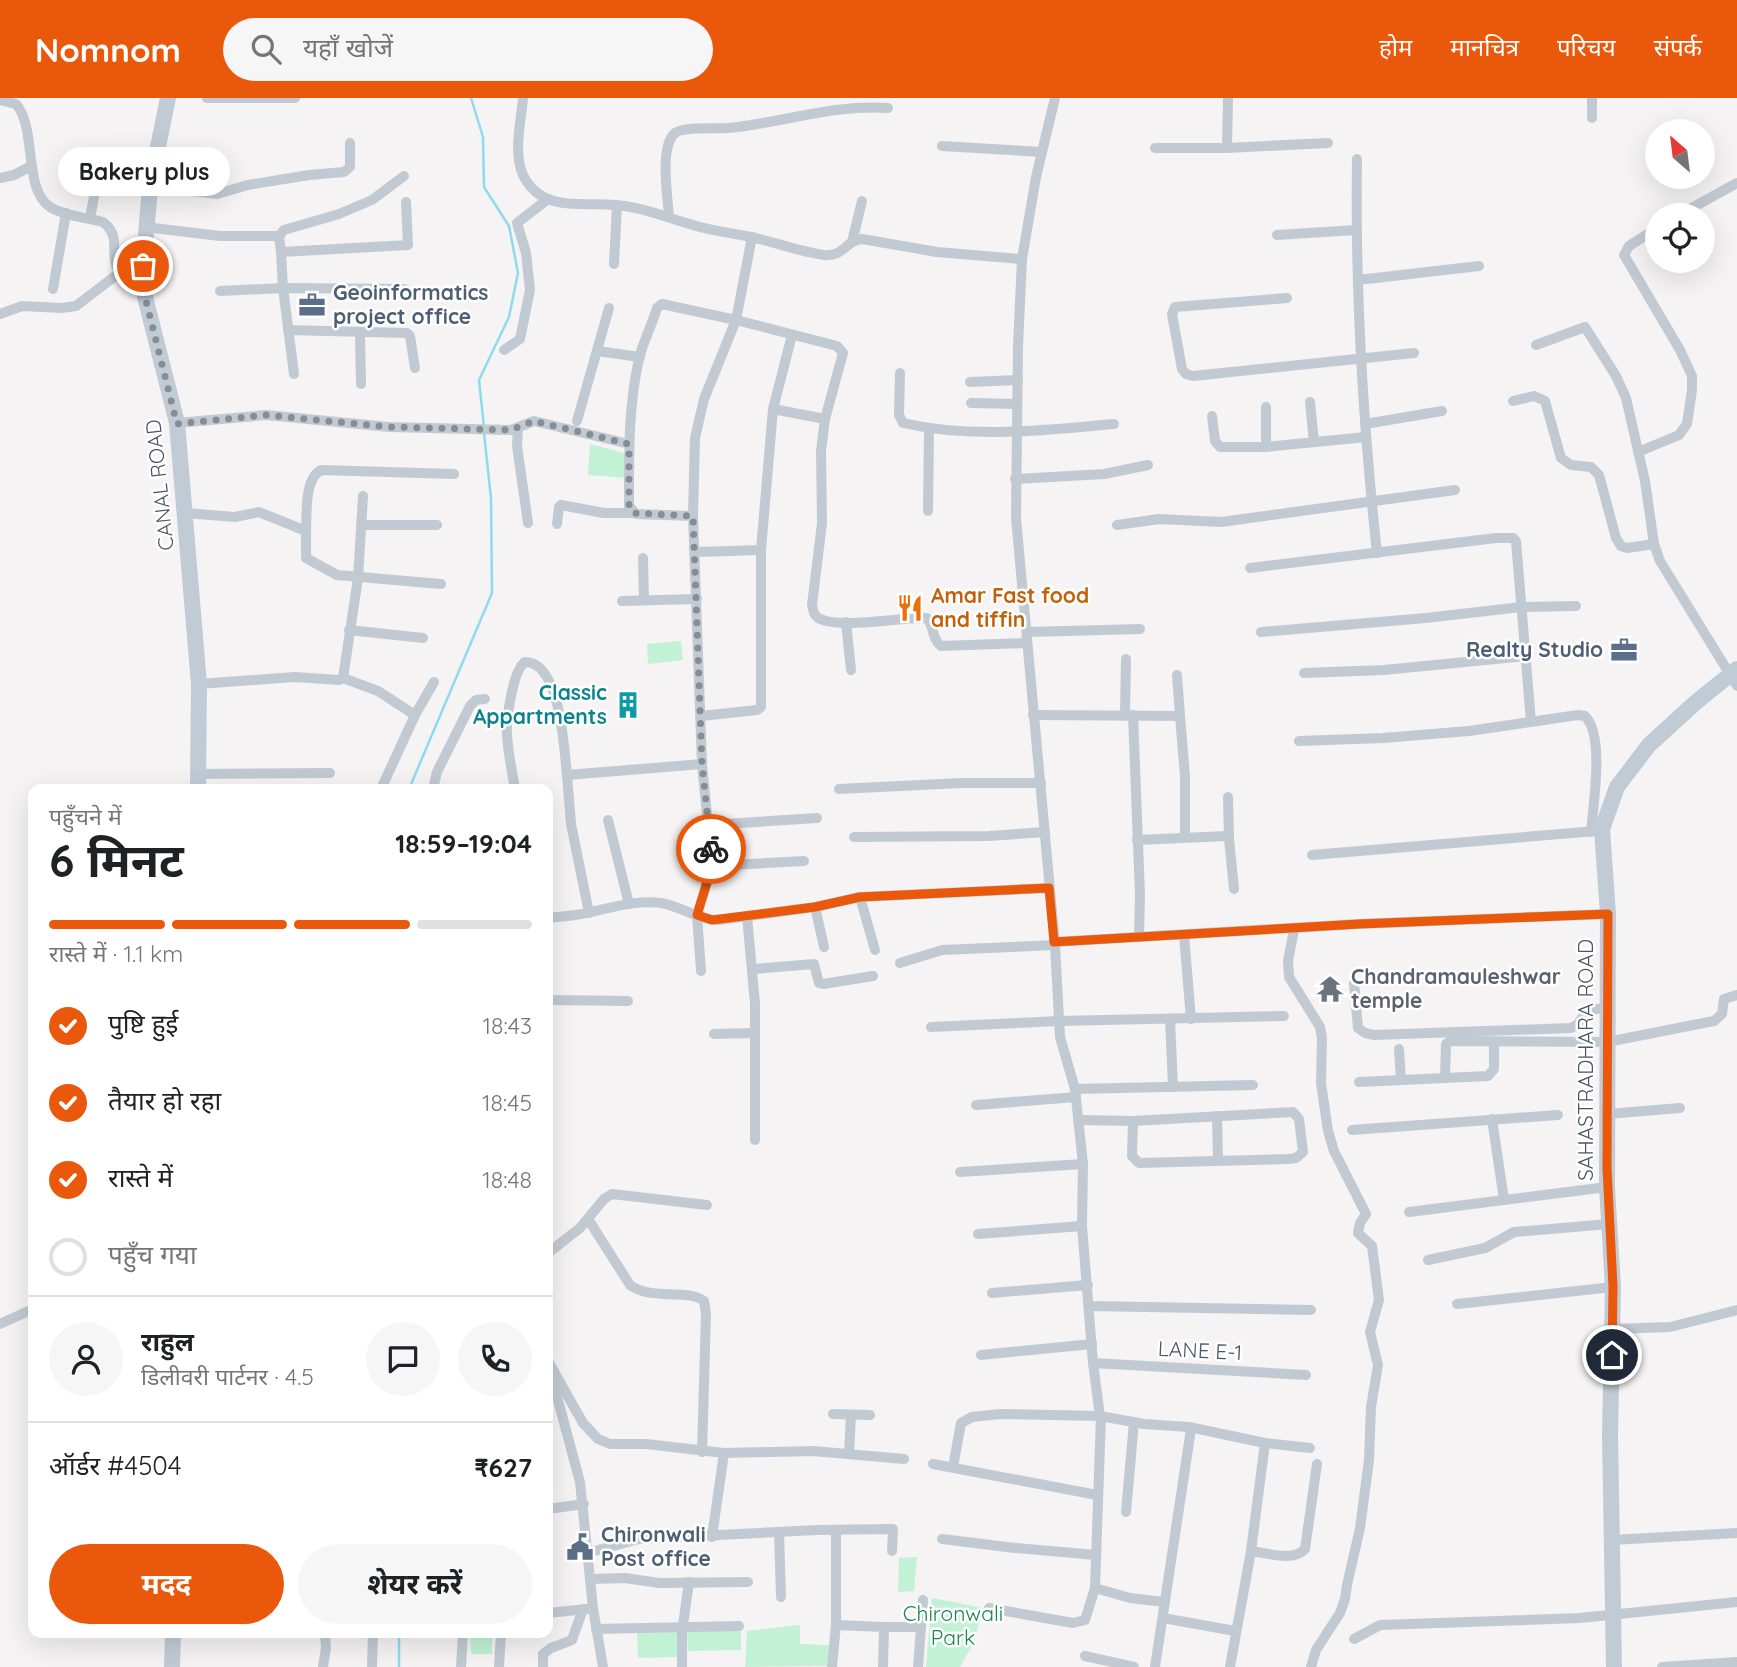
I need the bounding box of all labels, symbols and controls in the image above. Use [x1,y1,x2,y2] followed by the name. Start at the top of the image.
[223,18,713,81] search box
[35,29,181,70] text: Nomnom
[247,30,285,68] icon: search
[303,31,393,64] text: यहाँ खोजें
[1379,32,1412,62] text: होम
[1450,32,1519,62] text: मानचित्र
[1557,32,1616,62] text: परिचय
[1654,32,1702,62] text: संपर्क
[1645,119,1715,189] north arrow
[1645,119,1715,273] map controls
[57,147,229,196] callout: Bakery plus
[79,157,209,186] text: Bakery plus
[1645,203,1715,273] button: locate
[113,236,173,296] pin
[124,247,162,285] icon: bag
[333,279,488,329] place label: Geoinformatics project office
[297,290,327,320] office icon: Geoinformatics project office
[139,418,179,552] street label: CANAL ROAD
[931,582,1089,632] place label: Amar Fast food and tiffin
[895,593,925,623] restaurant icon: Amar Fast food and tiffin
[1609,635,1639,665] office icon: Realty Studio
[1466,636,1603,662] place label: Realty Studio
[473,679,607,729] place label: Classic Appartments
[613,690,643,720] building icon: Classic Appartments
[49,802,122,831] text: पहुँचने में
[676,814,746,884] courier
[395,827,532,860] text: 18:59–19:04
[692,830,730,868] icon: bike
[49,831,184,889] text: 6 मिनट
[49,939,183,968] text: रास्ते में · 1.1 km
[1572,939,1598,1181] street label: SAHASTRADHARA ROAD
[1351,963,1561,1013] place label: Chandramauleshwar temple
[1315,974,1345,1004] temple icon: Chandramauleshwar temple
[49,1007,87,1045] icon: check
[108,1007,178,1040] text: पुष्टि हुई
[483,1011,532,1040] text: 18:43
[49,1084,87,1122] icon: check
[108,1084,221,1117] text: तैयार हो रहा
[482,1088,532,1117] text: 18:45
[49,1161,87,1199] icon: check
[108,1161,173,1194] text: रास्ते में
[482,1165,532,1194] text: 18:48
[108,1238,197,1271] text: पहुँच गया
[49,1322,123,1396] button: person
[366,1322,440,1396] button: chat
[458,1322,532,1396] button: phone
[141,1325,194,1358] text: राहुल
[1582,1325,1642,1385] pin
[1157,1335,1243,1365] street label: LANE E-1
[1593,1336,1631,1374] icon: home
[141,1362,314,1391] text: डिलीवरी पार्टनर · 4.5
[49,1449,181,1482] text: ऑर्डर #4504
[474,1451,532,1484] text: ₹627
[601,1521,711,1571] place label: Chironwali Post office
[565,1532,595,1562] public building icon: Chironwali Post office
[49,1544,284,1624] button: मदद
[298,1544,532,1624] button: शेयर करें
[903,1600,1003,1650] park label: Chironwali Park

